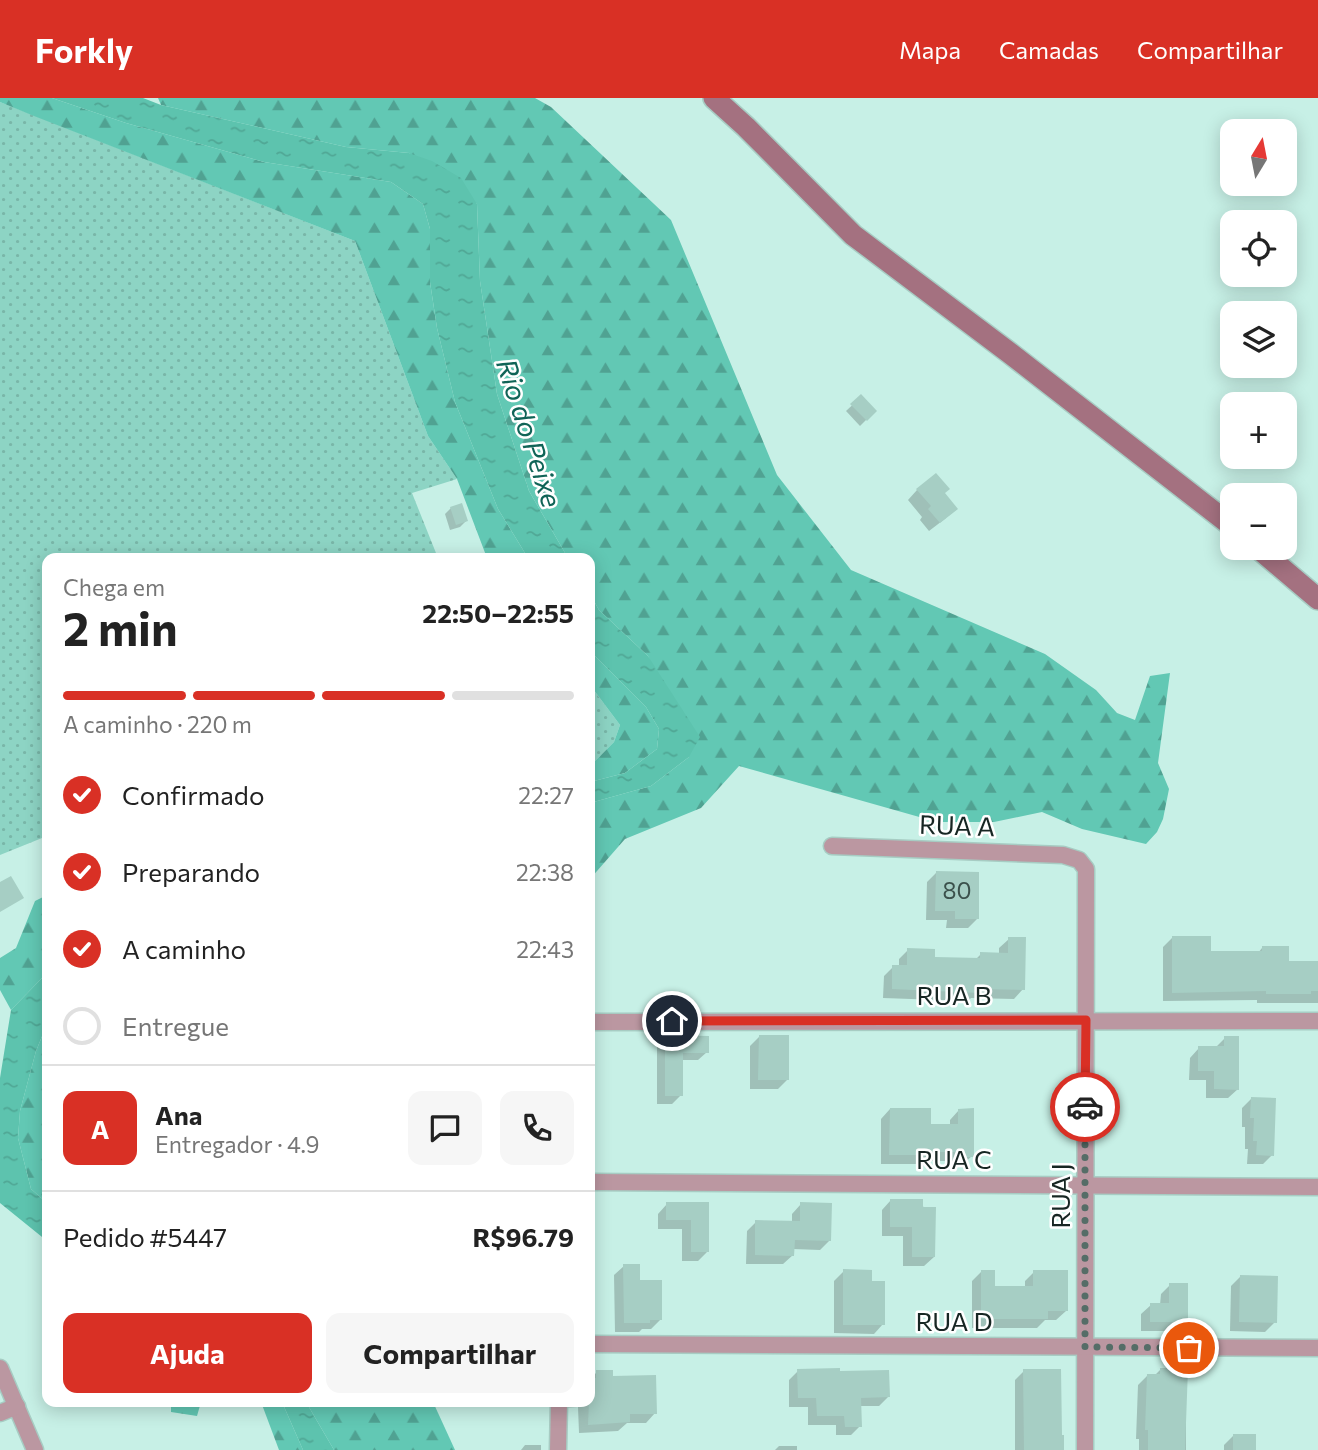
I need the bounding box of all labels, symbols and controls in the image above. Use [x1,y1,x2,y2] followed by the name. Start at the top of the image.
[35,29,133,70] text: Forkly
[899,35,961,64] text: Mapa
[999,35,1099,64] text: Camadas
[1137,35,1283,64] text: Compartilhar
[1220,119,1297,196] north arrow
[1220,119,1297,560] map controls
[1220,210,1297,287] button: locate
[1220,301,1297,378] button: layers
[490,354,570,512] water label: Rio do Peixe
[1220,392,1297,469] button: +
[1220,483,1297,560] button: −
[63,573,165,601] text: Chega em
[422,597,574,628] text: 22:50–22:55
[63,599,178,655] text: 2 min
[63,710,252,738] text: A caminho · 220 m
[63,776,101,814] icon: check
[122,779,264,810] text: Confirmado
[518,781,574,809] text: 22:27
[919,808,996,841] street label: RUA A
[63,853,101,891] icon: check
[122,856,260,887] text: Preparando
[516,858,574,886] text: 22:38
[943,876,971,904] house number: 80
[63,930,101,968] icon: check
[122,933,246,964] text: A caminho
[516,935,574,963] text: 22:43
[917,979,991,1010] street label: RUA B
[642,991,702,1051] pin
[653,1002,691,1040] icon: home
[122,1010,229,1041] text: Entregue
[1050,1072,1120,1142] courier
[1066,1088,1104,1126] icon: car
[408,1091,482,1165] button: chat
[500,1091,574,1165] button: phone
[155,1099,202,1130] text: Ana
[91,1113,109,1144] text: A
[155,1130,320,1158] text: Entregador · 4.9
[916,1143,992,1174] street label: RUA C
[1044,1163,1075,1229] street label: RUA J
[63,1221,227,1252] text: Pedido #5447
[473,1221,574,1252] text: R$96.79
[915,1305,993,1336] street label: RUA D
[63,1313,312,1393] button: Ajuda
[326,1313,574,1393] button: Compartilhar
[1159,1318,1219,1378] pin
[1170,1329,1208,1367] icon: bag

